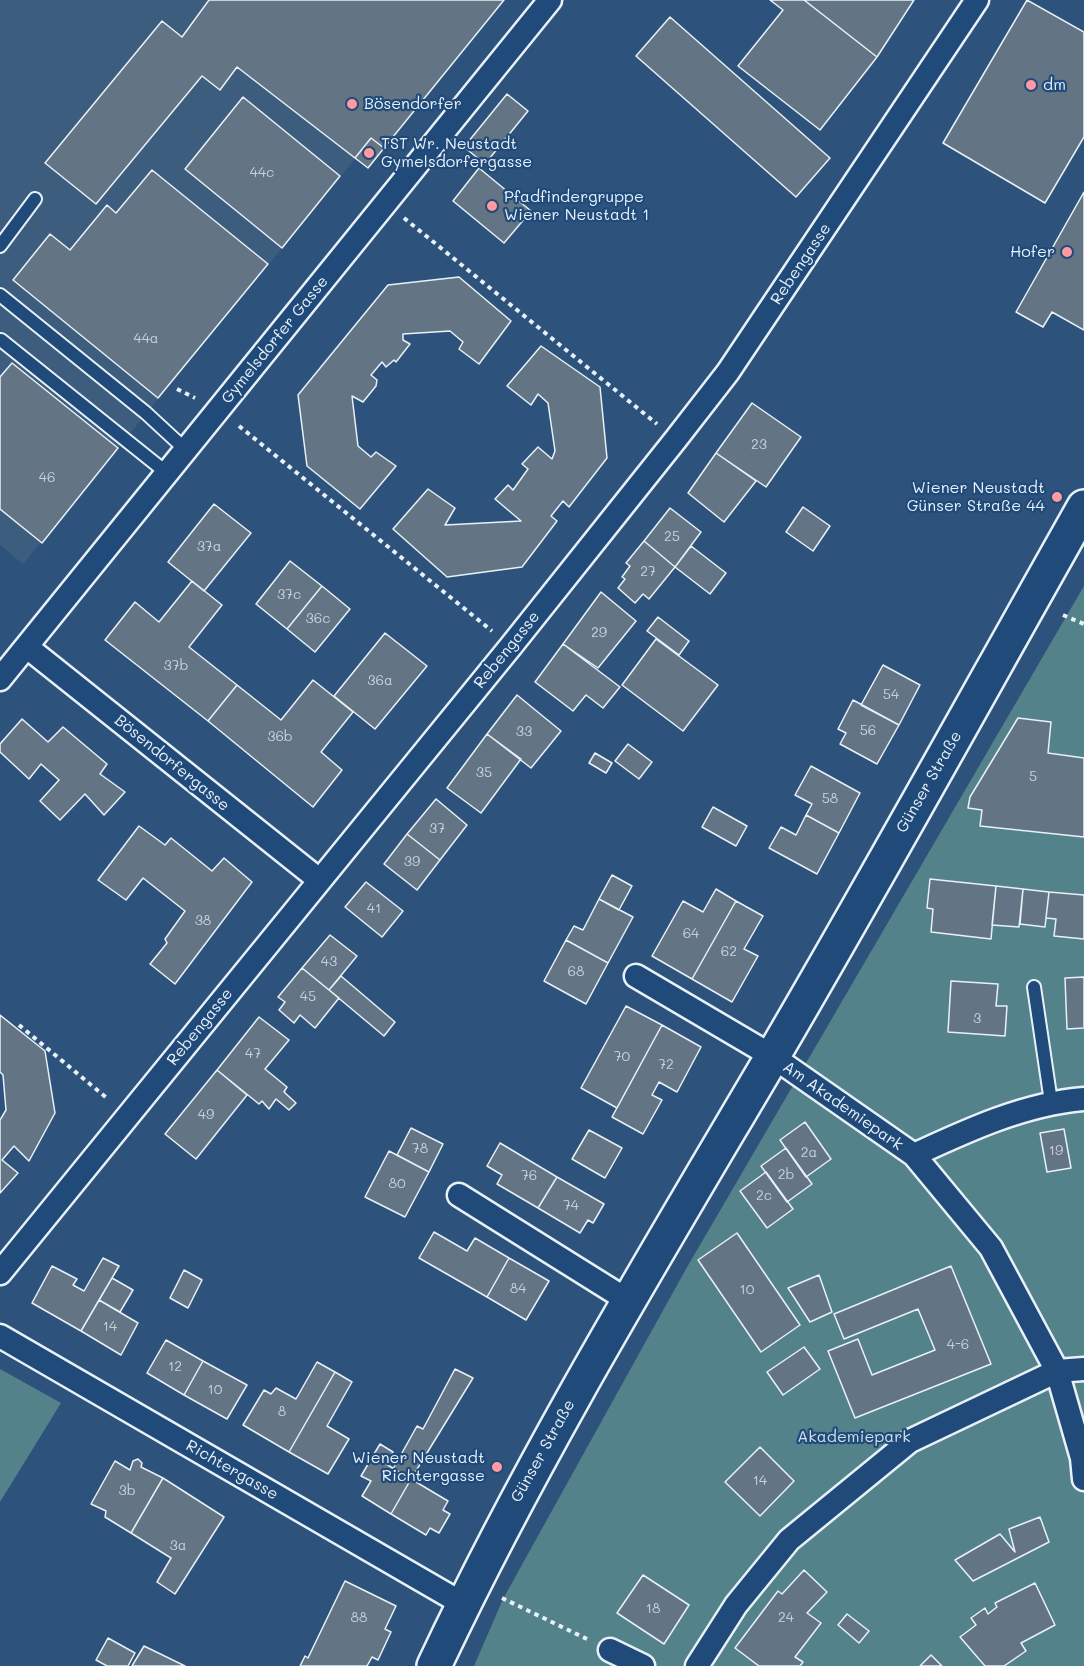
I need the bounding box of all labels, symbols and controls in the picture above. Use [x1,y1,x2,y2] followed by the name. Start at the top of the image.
[1043,75,1066,95] place label: dm
[1024,78,1038,92] marker: dm
[364,94,462,114] place label: Bösendorfer
[345,97,359,111] marker: Bösendorfer
[381,134,532,172] place label: TST Wr. Neustadt Gymelsdorfergasse
[362,146,376,160] marker: TST Wr. Neustadt Gymelsdorfergasse
[250,165,274,181] house number: 44c
[504,187,649,225] place label: Pfadfindergruppe Wiener Neustadt 1
[485,199,499,213] marker: Pfadfindergruppe Wiener Neustadt 1
[767,220,835,308] street label: Rebengasse
[1010,242,1055,262] place label: Hofer
[1060,245,1074,259] marker: Hofer
[218,272,332,408] street label: Gymelsdorfer Gasse
[133,331,159,347] house number: 44a
[751,437,767,453] house number: 23
[39,470,55,486] house number: 46
[907,478,1045,516] place label: Wiener Neustadt Günser Straße 44
[1050,490,1064,504] marker: Wiener Neustadt Günser Straße 44
[664,529,680,545] house number: 25
[197,539,221,555] house number: 37a
[640,564,656,580] house number: 27
[277,587,301,603] house number: 37c
[470,608,544,692] street label: Rebengasse
[306,611,330,627] house number: 36c
[591,625,607,641] house number: 29
[164,658,188,674] house number: 37b
[367,673,393,689] house number: 36a
[883,687,899,703] house number: 54
[111,711,233,815] street label: Bösendorfergasse
[860,723,876,739] house number: 56
[516,724,532,740] house number: 33
[892,728,966,836] street label: Günser Straße
[267,729,293,745] house number: 36b
[476,765,492,781] house number: 35
[1029,769,1037,785] house number: 5
[822,791,838,807] house number: 58
[429,821,445,837] house number: 37
[404,854,420,870] house number: 39
[367,901,381,917] house number: 41
[195,913,211,929] house number: 38
[683,926,699,942] house number: 64
[721,944,737,960] house number: 62
[321,954,337,970] house number: 43
[568,964,584,980] house number: 68
[163,985,237,1069] street label: Rebengasse
[300,989,316,1005] house number: 45
[973,1011,981,1027] house number: 3
[245,1046,261,1062] house number: 47
[614,1049,630,1065] house number: 70
[658,1057,674,1073] house number: 72
[779,1057,907,1155] street label: Am Akademiepark
[198,1107,214,1123] house number: 49
[412,1141,428,1157] house number: 78
[1049,1143,1063,1159] house number: 19
[801,1145,817,1161] house number: 2a
[778,1167,794,1183] house number: 2b
[521,1168,537,1184] house number: 76
[388,1176,406,1192] house number: 80
[756,1188,772,1204] house number: 2c
[563,1198,579,1214] house number: 74
[510,1281,526,1297] house number: 84
[740,1282,754,1298] house number: 10
[103,1319,117,1335] house number: 14
[947,1337,969,1353] house number: 4-6
[168,1359,182,1375] house number: 12
[208,1382,222,1398] house number: 10
[507,1396,579,1506] street label: Günser Straße
[278,1404,286,1420] house number: 8
[797,1427,911,1447] park label: Akademiepark
[182,1436,282,1504] street label: Richtergasse
[352,1448,485,1486] place label: Wiener Neustadt Richtergasse
[490,1460,504,1474] marker: Wiener Neustadt Richtergasse
[753,1473,767,1489] house number: 14
[118,1483,136,1499] house number: 3b
[170,1538,186,1554] house number: 3a
[646,1601,660,1617] house number: 18
[351,1610,367,1626] house number: 88
[778,1610,794,1626] house number: 24

